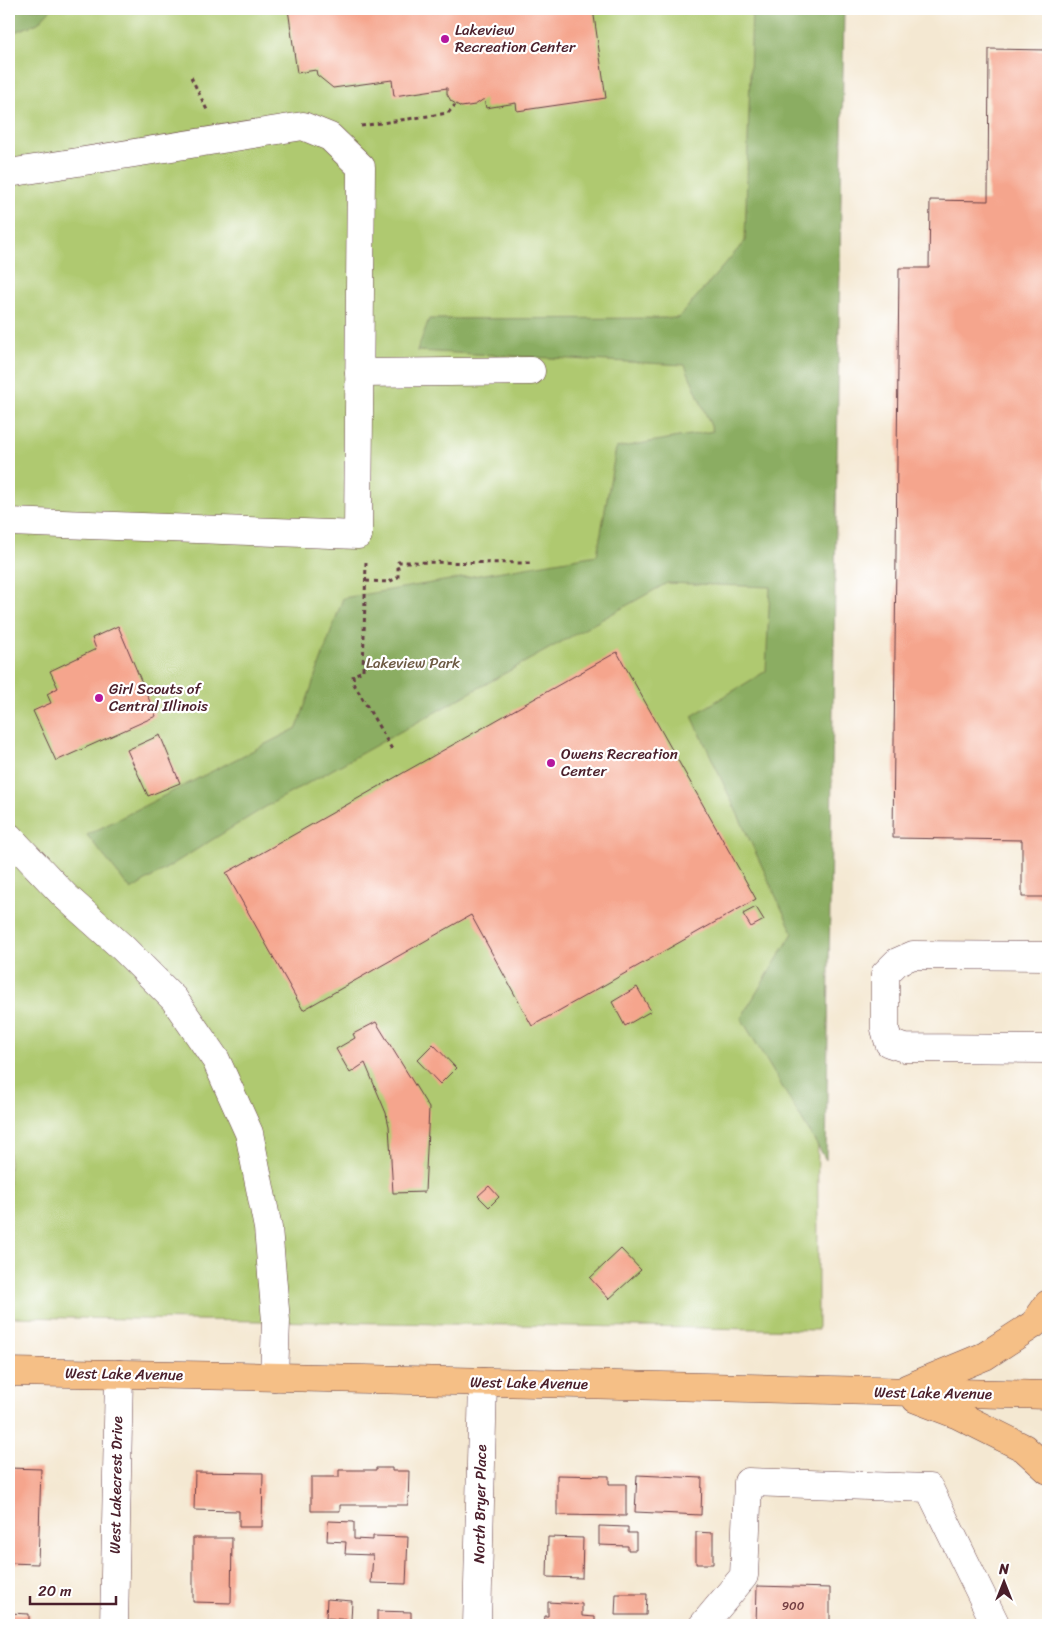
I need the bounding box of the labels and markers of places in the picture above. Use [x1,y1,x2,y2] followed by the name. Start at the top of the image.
[455,17,576,60] place label: Lakeview Recreation Center
[439,33,451,45] marker: Lakeview Recreation Center
[109,676,208,719] place label: Girl Scouts of Central Illinois
[93,692,105,704] marker: Girl Scouts of Central Illinois
[561,741,678,784] place label: Owens Recreation Center
[545,757,557,769] marker: Owens Recreation Center

